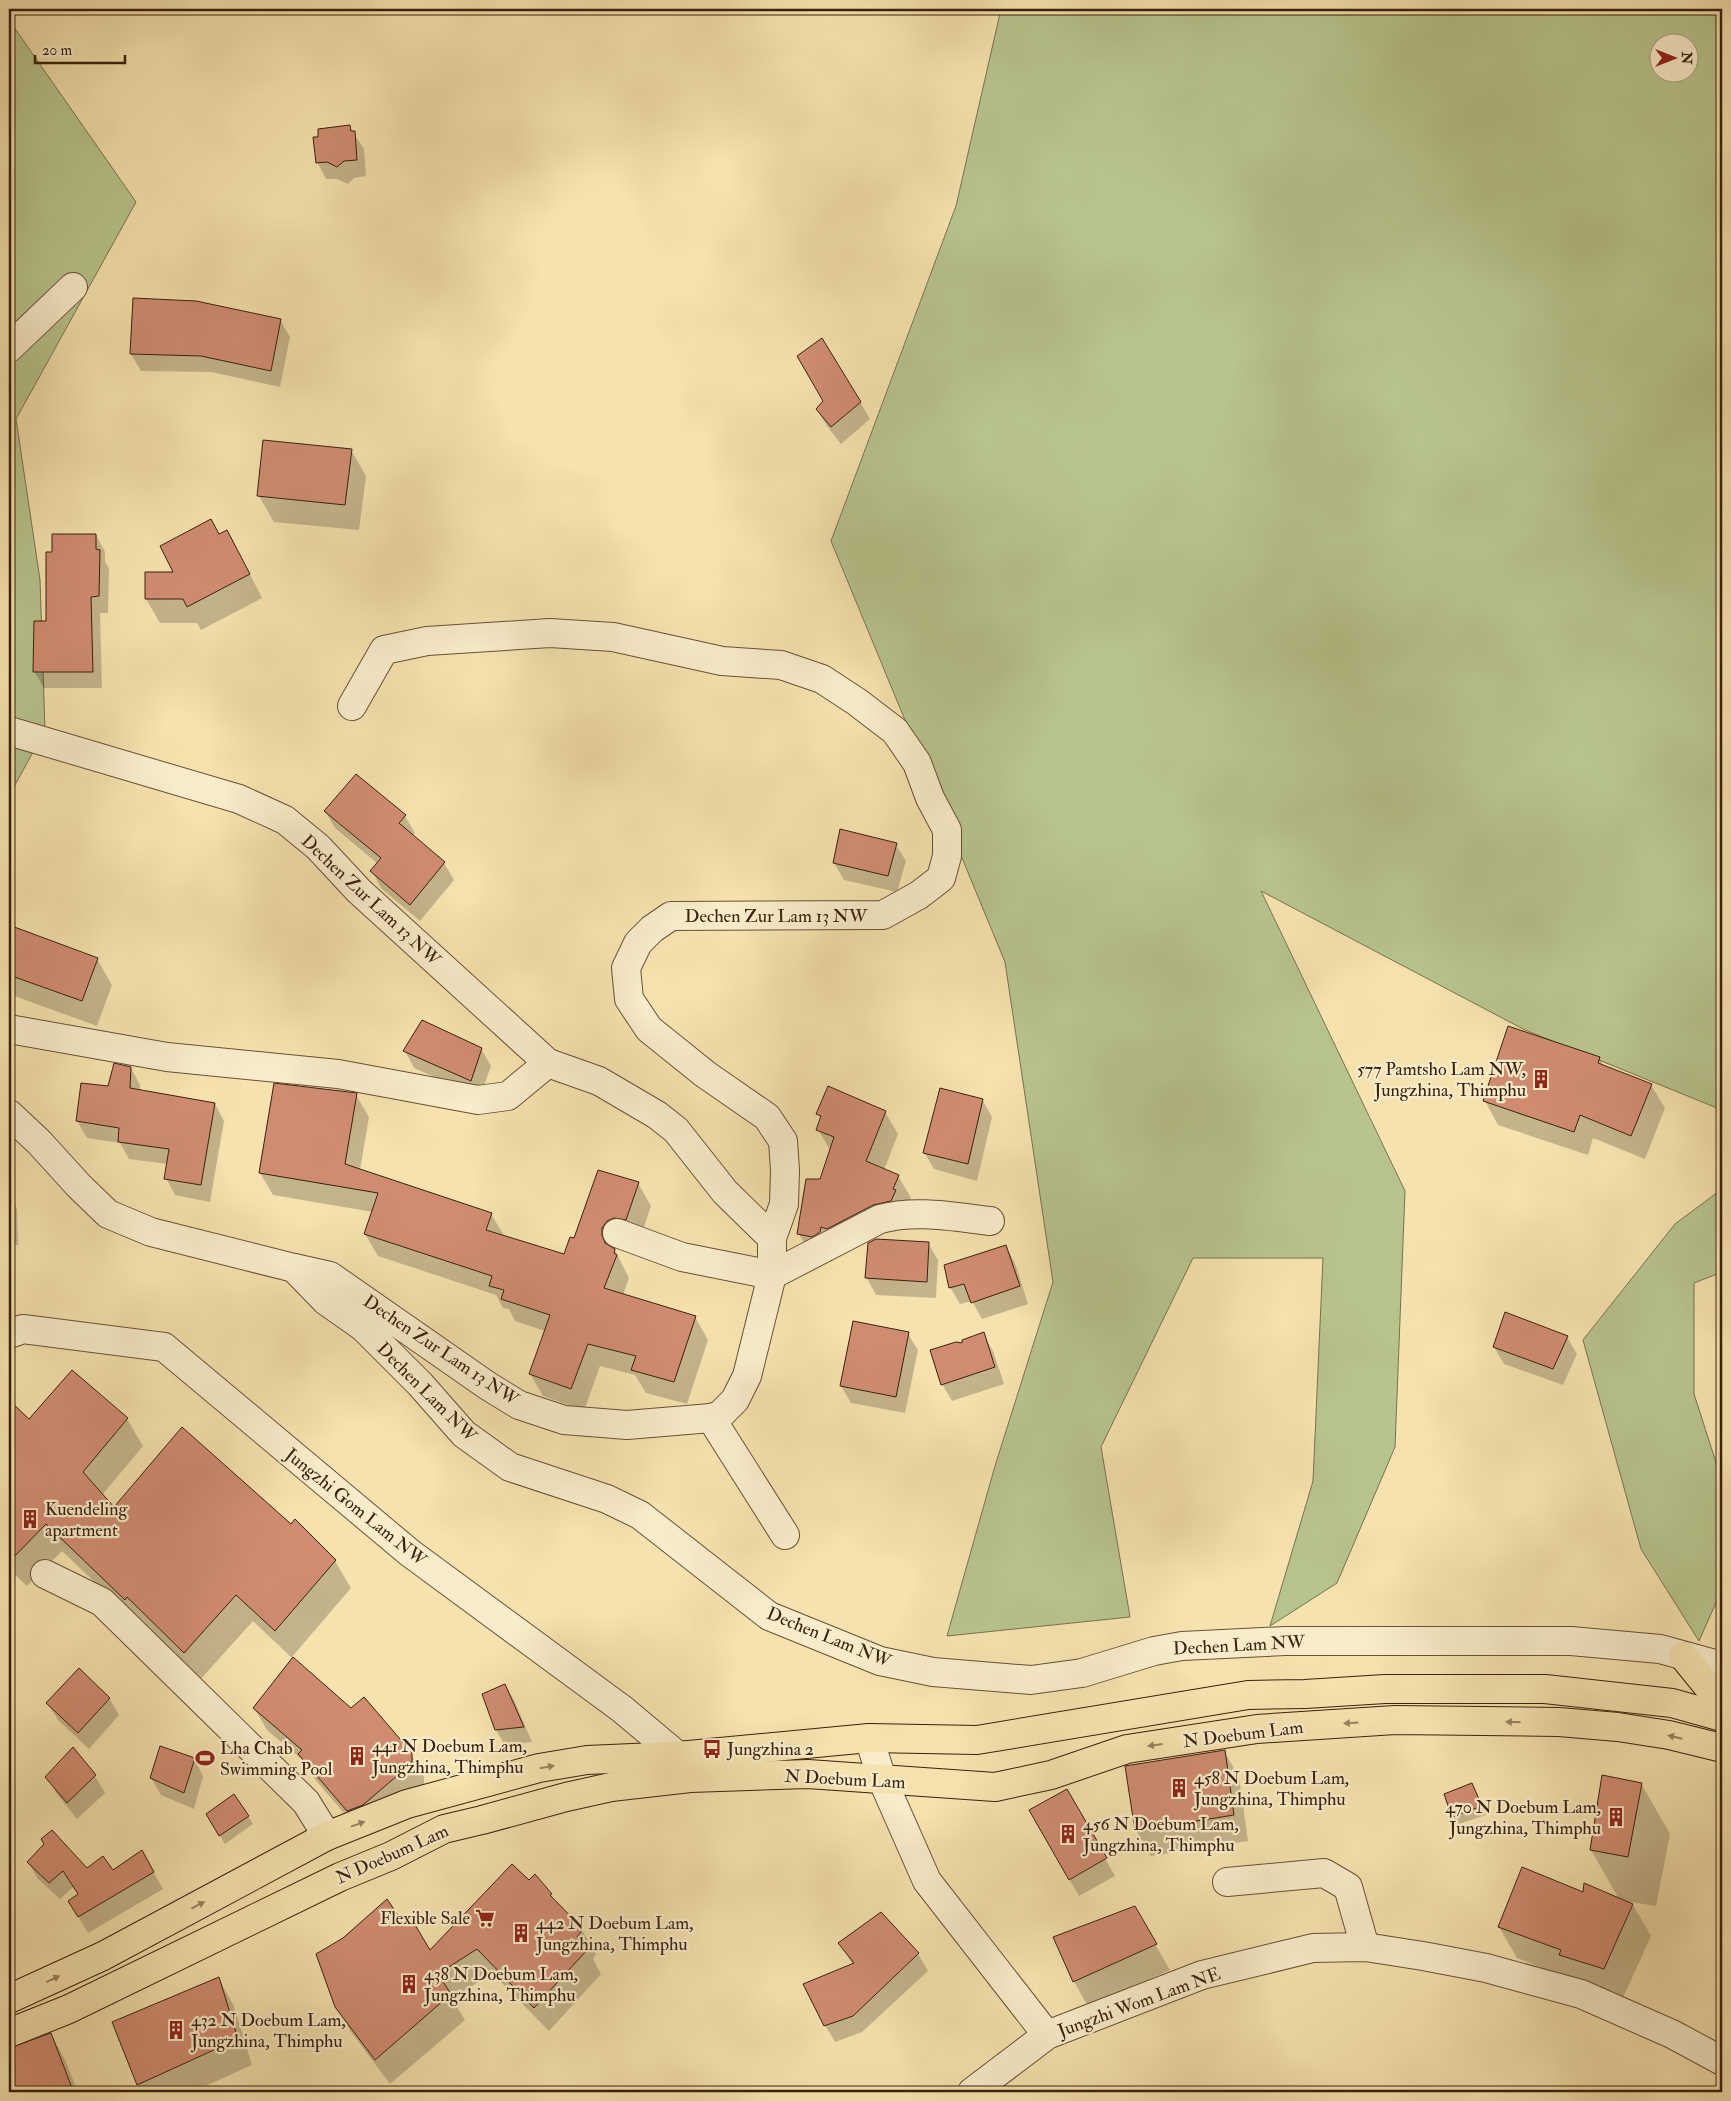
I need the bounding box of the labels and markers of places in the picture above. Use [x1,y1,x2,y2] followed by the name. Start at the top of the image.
[1357,1058,1526,1102] place label: 577 Pamtsho Lam NW, Jungzhina, Thimphu
[1530,1068,1552,1090] building icon: 577 Pamtsho Lam NW, Jungzhina, Thimphu
[45,1498,128,1542] place label: Kuendeling apartment
[19,1508,41,1530] building icon: Kuendeling apartment
[371,1735,527,1779] place label: 441 N Doebum Lam, Jungzhina, Thimphu
[220,1737,333,1781] place label: Lha Chab Swimming Pool
[701,1738,723,1760] bus stop icon: Jungzhina 2
[726,1738,814,1761] place label: Jungzhina 2
[346,1745,368,1767] building icon: 441 N Doebum Lam, Jungzhina, Thimphu
[194,1747,216,1769] sports icon: Lha Chab Swimming Pool
[1193,1767,1349,1811] place label: 458 N Doebum Lam, Jungzhina, Thimphu
[1168,1777,1190,1799] building icon: 458 N Doebum Lam, Jungzhina, Thimphu
[1445,1796,1601,1840] place label: 470 N Doebum Lam, Jungzhina, Thimphu
[1605,1806,1627,1828] building icon: 470 N Doebum Lam, Jungzhina, Thimphu
[1082,1813,1239,1857] place label: 456 N Doebum Lam, Jungzhina, Thimphu
[1057,1823,1079,1845] building icon: 456 N Doebum Lam, Jungzhina, Thimphu
[380,1907,470,1930] place label: Flexible Sale
[474,1907,496,1929] supermarket icon: Flexible Sale
[535,1912,694,1956] place label: 442 N Doebum Lam, Jungzhina, Thimphu
[510,1922,532,1944] building icon: 442 N Doebum Lam, Jungzhina, Thimphu
[423,1963,578,2007] place label: 438 N Doebum Lam, Jungzhina, Thimphu
[398,1973,420,1995] building icon: 438 N Doebum Lam, Jungzhina, Thimphu
[190,2009,346,2053] place label: 432 N Doebum Lam, Jungzhina, Thimphu
[165,2019,187,2041] building icon: 432 N Doebum Lam, Jungzhina, Thimphu

